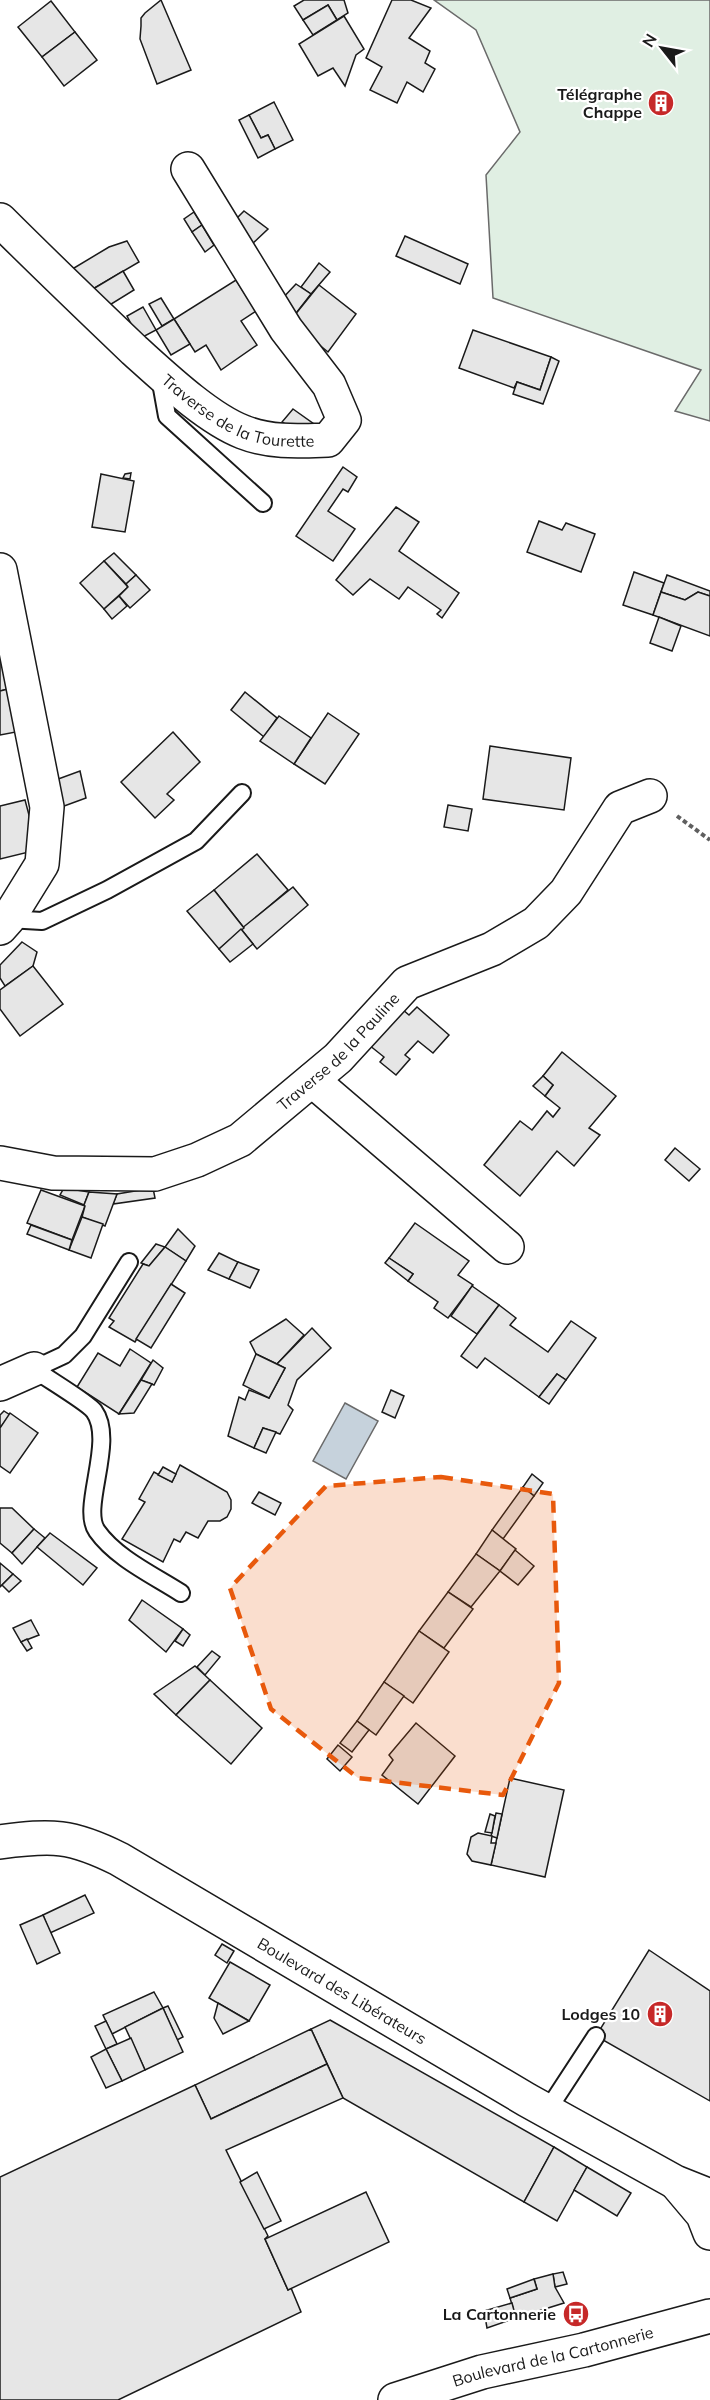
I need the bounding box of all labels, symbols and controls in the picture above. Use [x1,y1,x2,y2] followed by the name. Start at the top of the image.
[632,18,692,78] north arrow
[637,30,661,51] text: N
[557,84,642,122] place label: Télégraphe Chappe
[646,88,676,118] building icon: Télégraphe Chappe
[158,370,315,451] street label: Traverse de la Tourette
[273,988,403,1115] street label: Traverse de la Pauline
[254,1933,430,2048] street label: Boulevard des Libérateurs
[645,1999,675,2029] building icon: Lodges 10
[561,2004,640,2024] place label: Lodges 10
[561,2299,591,2329] bus stop icon: La Cartonnerie
[443,2304,556,2324] place label: La Cartonnerie
[450,2322,656,2391] street label: Boulevard de la Cartonnerie

